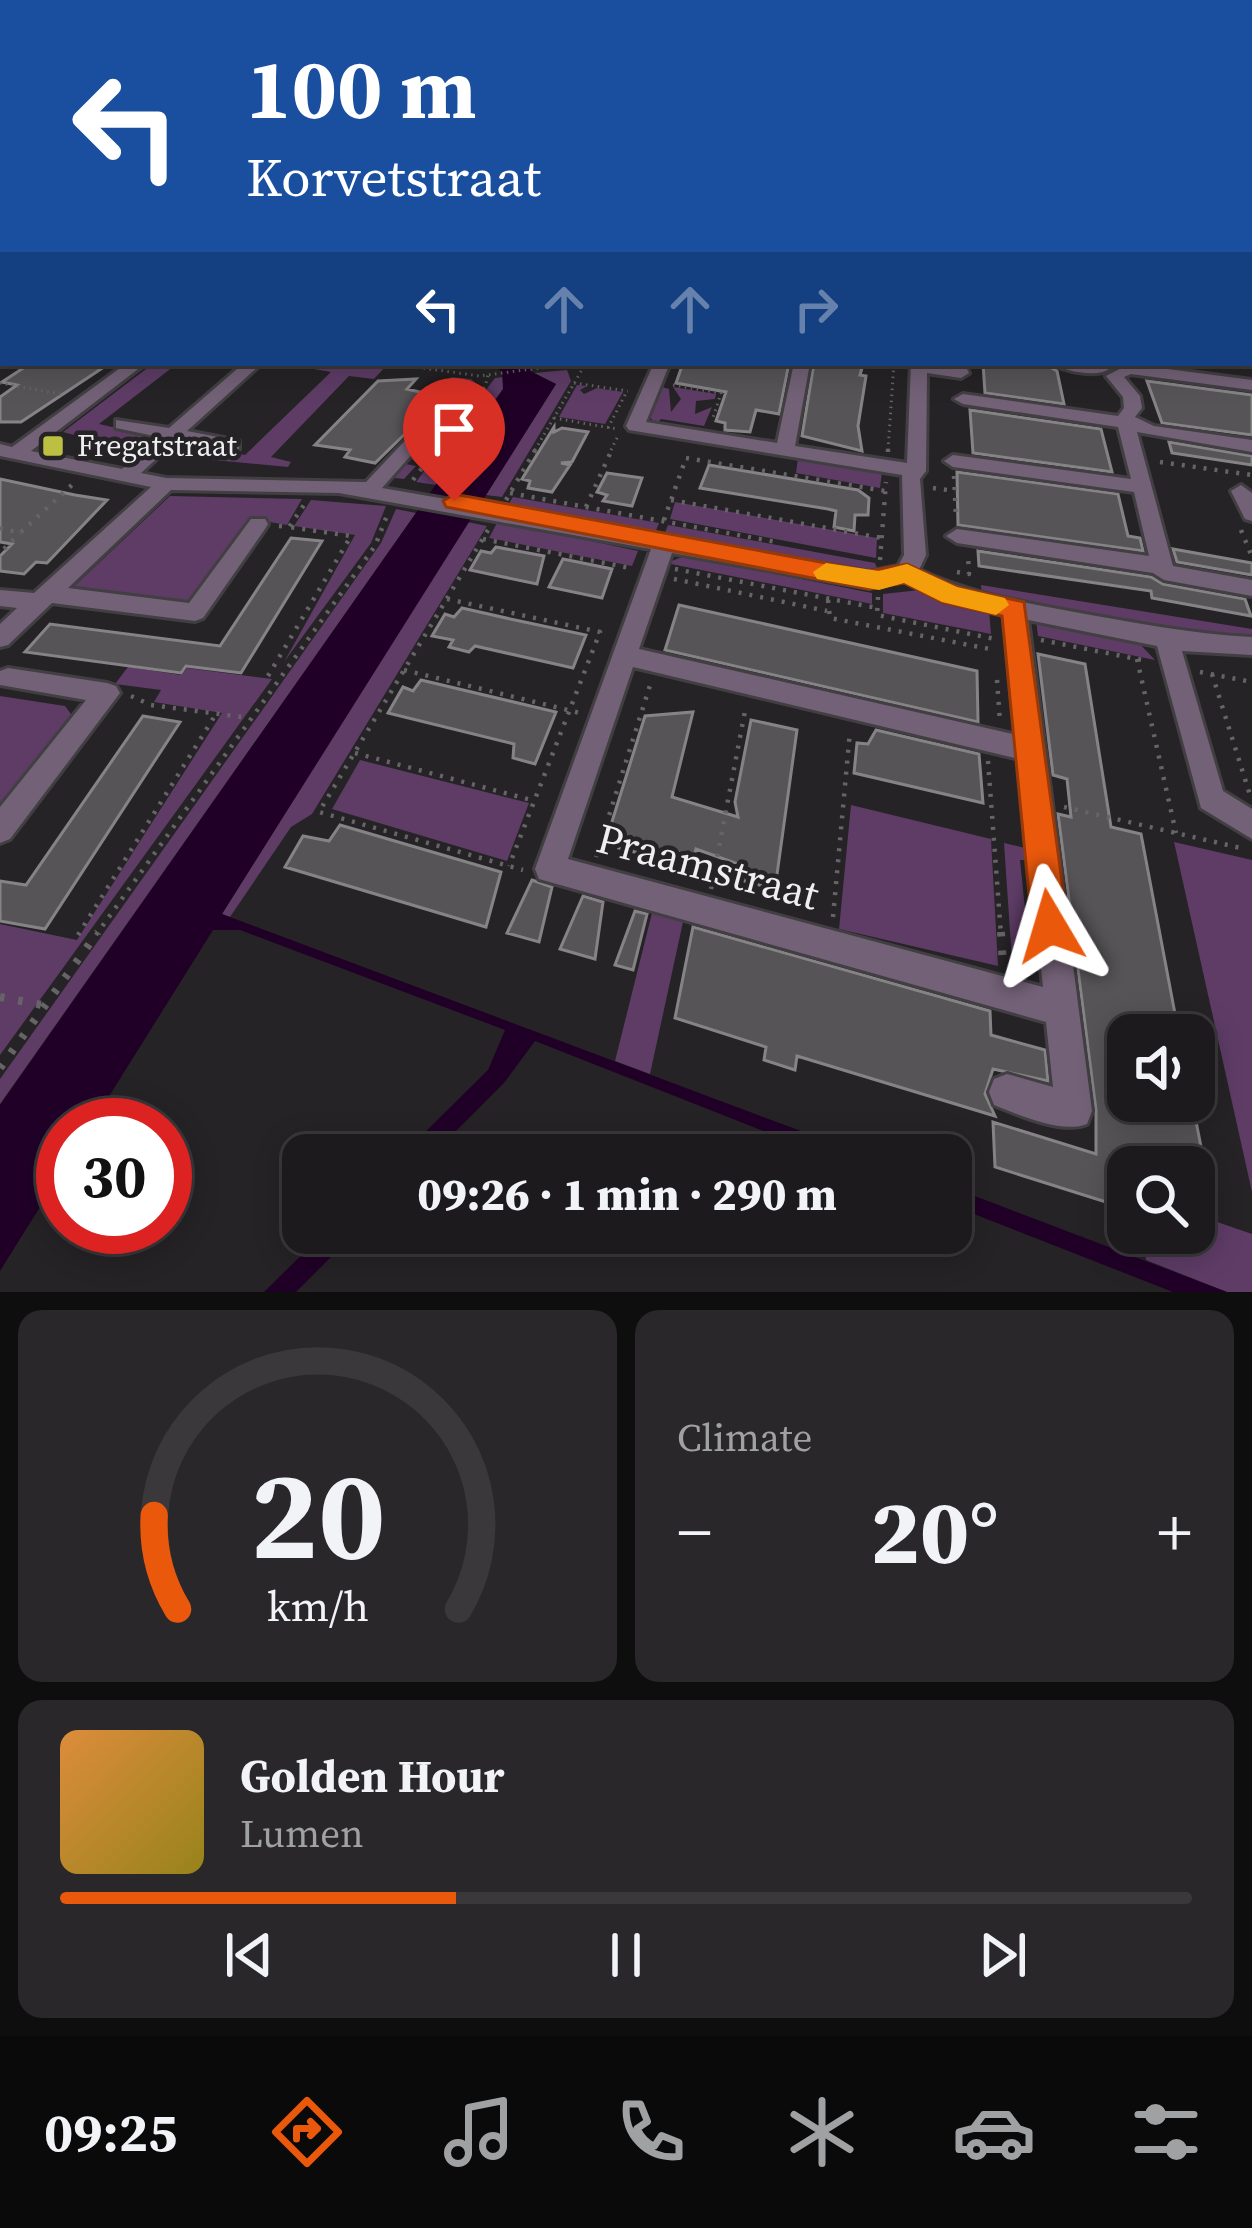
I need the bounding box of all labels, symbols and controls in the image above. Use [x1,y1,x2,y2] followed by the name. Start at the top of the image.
[246,31,477,146] text: 100 m
[48,48,204,204] icon: left
[246,140,541,214] text: Korvetstraat
[405,276,471,342] icon: left
[531,276,597,342] icon: ahead
[657,276,723,342] icon: ahead
[783,276,849,342] icon: right
[403,378,505,501] pin
[421,396,487,462] icon: arrive
[77,425,237,466] place label: Fregatstraat
[40,433,66,459] marker: Fregatstraat
[591,809,826,924] street label: Praamstraat
[987,863,1113,989] position arrow
[1107,1014,1215,1254] map controls
[1107,1014,1215,1122] button: sound
[36,1098,192,1254] speed limit sign: 30
[1107,1146,1215,1254] button: search
[417,1163,837,1225] text: 09:26 · 1 min · 290 m
[677,1411,812,1464] text: Climate
[250,1429,385,1600] text: 20
[870,1470,999,1593] text: 20°
[677,1487,712,1577] text: −
[1157,1487,1192,1577] text: +
[266,1577,369,1635] text: km/h
[240,1745,504,1807] text: Golden Hour
[240,1807,364,1860] text: Lumen
[216,1922,282,1988] icon: previous
[593,1922,659,1988] icon: pause
[970,1922,1036,1988] icon: next
[265,2090,349,2174] icon: directions
[437,2090,521,2174] icon: music
[609,2090,693,2174] icon: phone
[780,2090,864,2174] icon: climate
[952,2090,1036,2174] icon: car
[1124,2090,1208,2174] icon: filters
[44,2095,177,2169] text: 09:25

